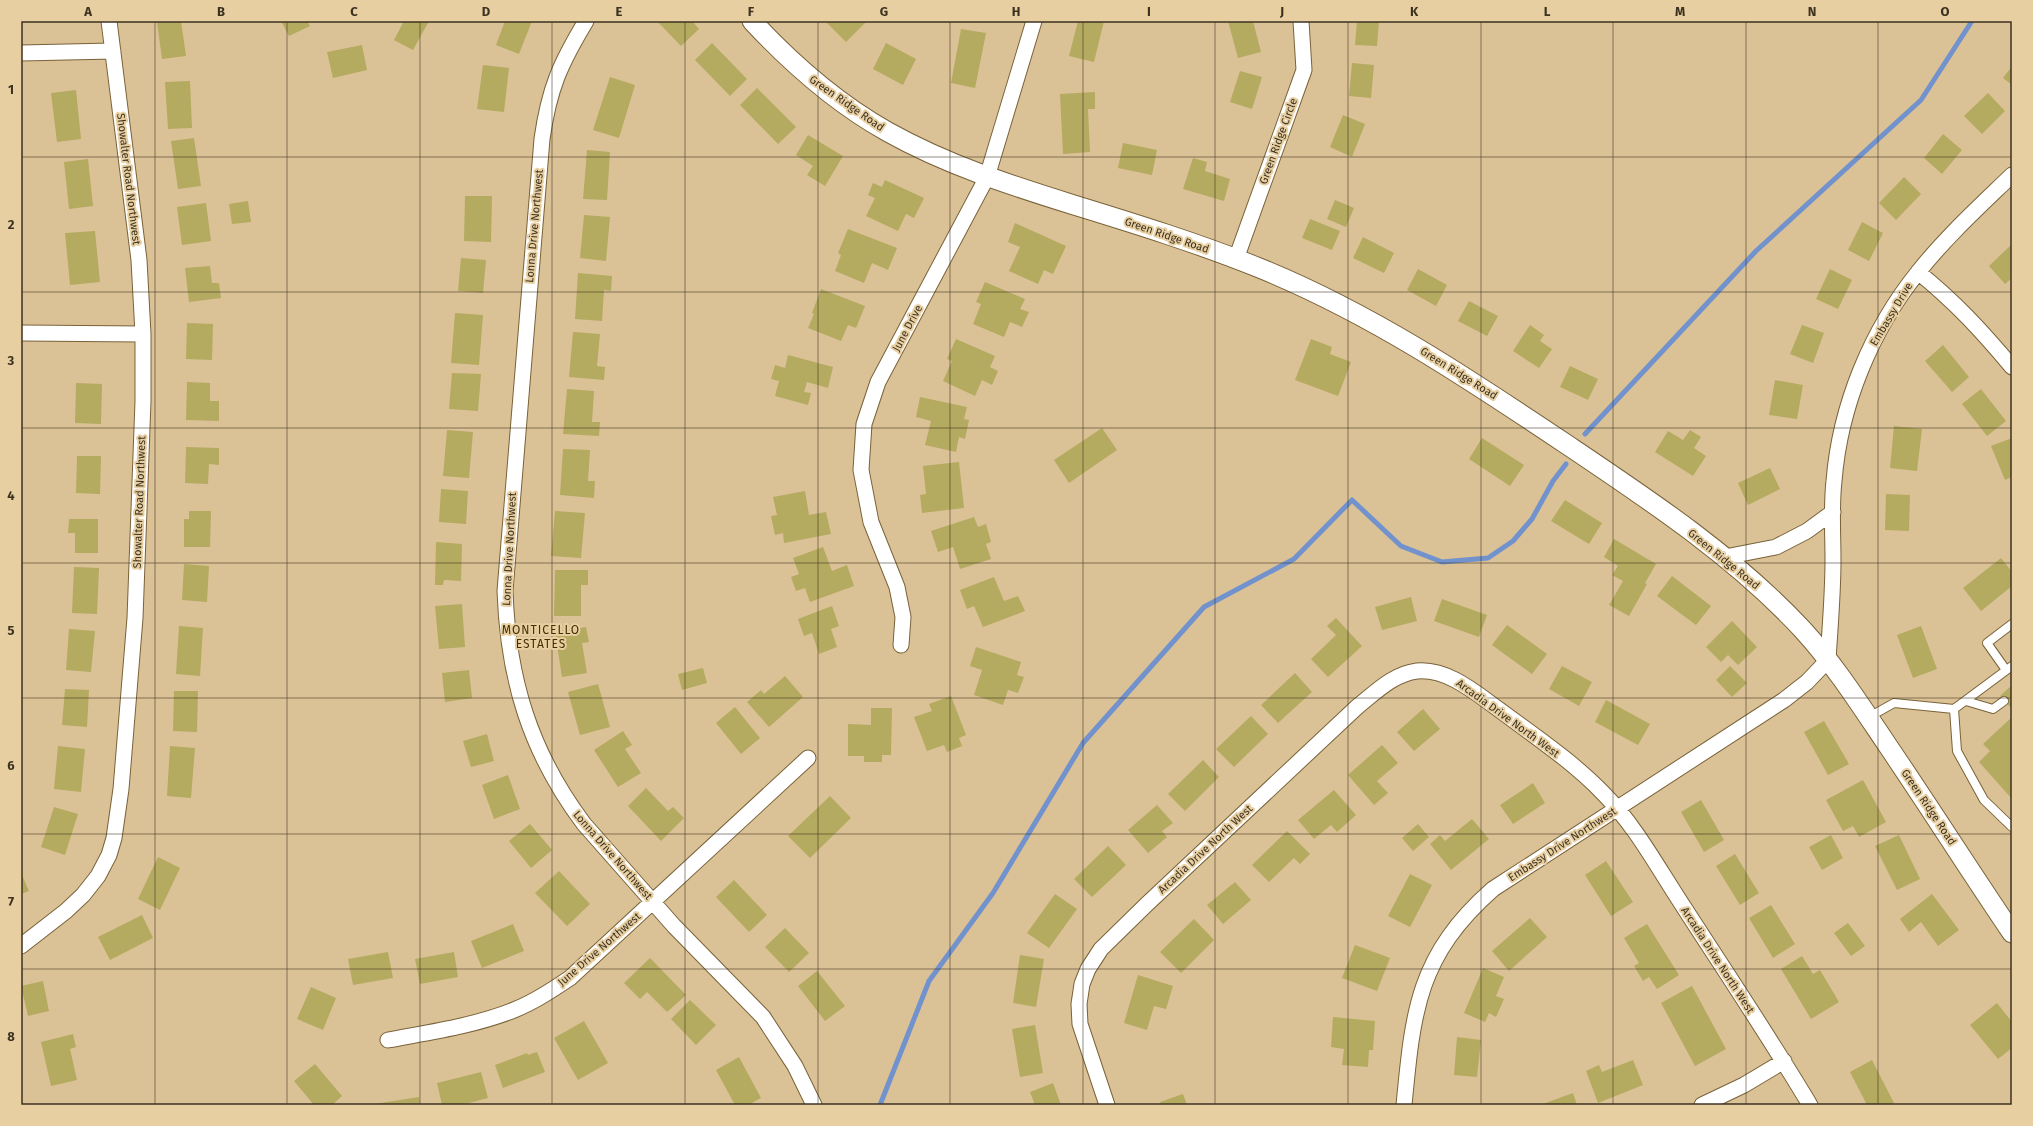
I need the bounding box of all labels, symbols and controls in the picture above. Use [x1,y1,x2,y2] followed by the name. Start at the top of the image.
[83,4,92,19] text: A
[217,4,225,19] text: B
[350,4,358,19] text: C
[482,4,491,19] text: D
[616,4,623,19] text: E
[748,4,755,19] text: F
[880,4,888,19] text: G
[1012,4,1020,19] text: H
[1147,4,1151,19] text: I
[1279,4,1284,19] text: J
[1410,4,1419,19] text: K
[1544,4,1551,19] text: L
[1675,4,1685,19] text: M
[1808,4,1816,19] text: N
[1941,4,1950,19] text: O
[807,73,887,134] street label: Green Ridge Road
[8,82,14,97] text: 1
[1257,96,1300,186] street label: Green Ridge Circle
[114,112,143,246] street label: Showalter Road Northwest
[523,169,546,283] street label: Lonna Drive Northwest
[1123,215,1211,256] street label: Green Ridge Road
[8,217,15,232] text: 2
[1867,280,1915,348] street label: Embassy Drive
[890,303,925,354] street label: June Drive
[1418,344,1500,402] street label: Green Ridge Road
[7,353,15,368] text: 3
[131,436,148,568] street label: Showalter Road Northwest
[7,488,15,503] text: 4
[500,492,519,606] street label: Lonna Drive Northwest
[1685,527,1762,592] street label: Green Ridge Road
[8,623,15,638] text: 5
[502,623,580,651] district label: MONTICELLO ESTATES
[1454,677,1562,760] street label: Arcadia Drive North West
[7,758,15,773] text: 6
[1898,767,1959,848] street label: Green Ridge Road
[1155,802,1255,896] street label: Arcadia Drive North West
[1506,805,1619,884] street label: Embassy Drive Northwest
[570,808,655,903] street label: Lonna Drive Northwest
[8,894,14,909] text: 7
[1678,905,1757,1016] street label: Arcadia Drive North West
[555,910,643,989] street label: June Drive Northwest
[7,1029,15,1044] text: 8

